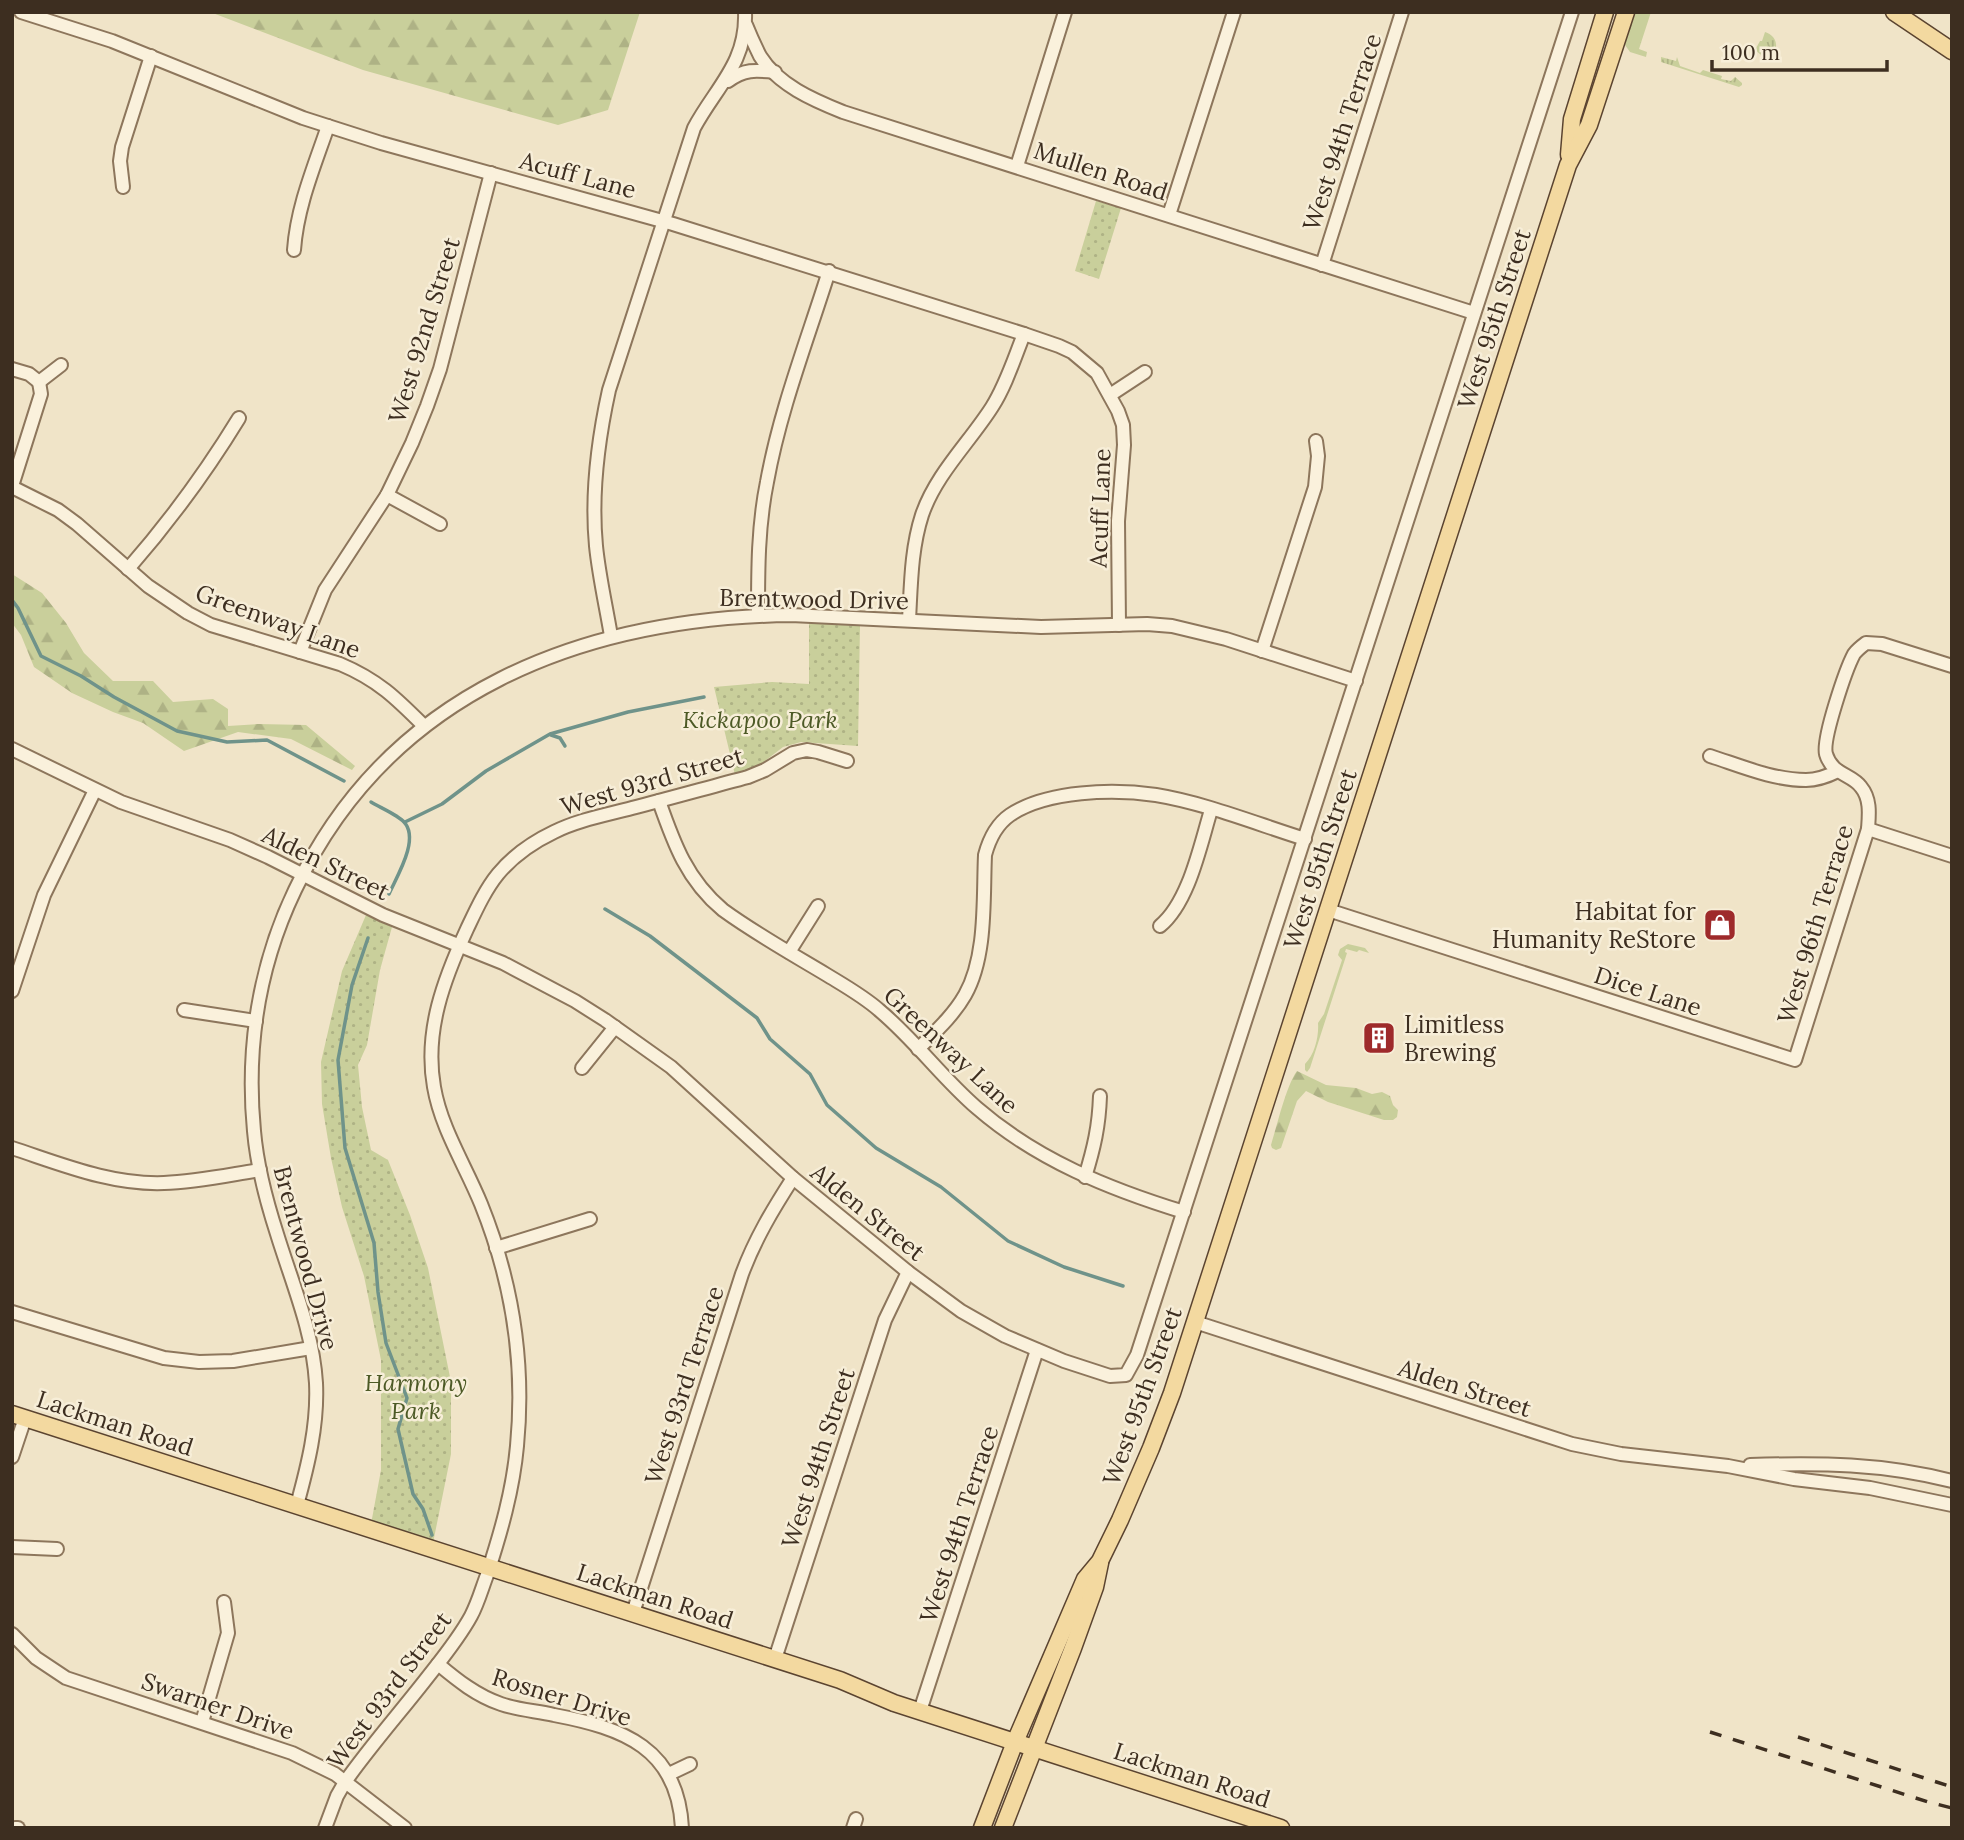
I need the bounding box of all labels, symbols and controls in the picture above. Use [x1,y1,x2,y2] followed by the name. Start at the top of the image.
[1712,28,1887,72] scale bar
[1296,30,1388,234] street label: West 94th Terrace
[1722,39,1780,66] text: 100 m
[1030,135,1172,207] street label: Mullen Road
[515,144,640,205] street label: Acuff Lane
[1450,224,1538,413] street label: West 95th Street
[381,233,467,427] street label: West 92nd Street
[1082,448,1118,569] street label: Acuff Lane
[191,577,365,665] street label: Greenway Lane
[719,582,909,616] street label: Brentwood Drive
[682,704,838,735] park label: Kickapoo Park
[557,740,748,822] street label: West 93rd Street
[1276,764,1364,953] street label: West 95th Street
[256,818,395,907] street label: Alden Street
[1770,821,1860,1027] street label: West 96th Terrace
[1492,896,1697,955] place label: Habitat for Humanity ReStore
[1701,906,1739,944] shop icon: Habitat for Humanity ReStore
[1590,959,1706,1023] street label: Dice Lane
[877,980,1025,1120] street label: Greenway Lane
[1404,1009,1504,1068] place label: Limitless Brewing
[1360,1019,1398,1057] building icon: Limitless Brewing
[804,1156,932,1268] street label: Alden Street
[266,1162,346,1354] street label: Brentwood Drive
[637,1282,731,1488] street label: West 93rd Terrace
[1095,1302,1189,1489] street label: West 95th Street
[1394,1352,1536,1424] street label: Alden Street
[774,1363,862,1552] street label: West 94th Street
[365,1367,467,1426] park label: Harmony Park
[33,1383,197,1463] street label: Lackman Road
[913,1422,1005,1626] street label: West 94th Terrace
[573,1556,737,1636] street label: Lackman Road
[320,1605,459,1775] street label: West 93rd Street
[488,1661,636,1733] street label: Rosner Drive
[138,1665,298,1747] street label: Swarner Drive
[1110,1735,1274,1815] street label: Lackman Road

